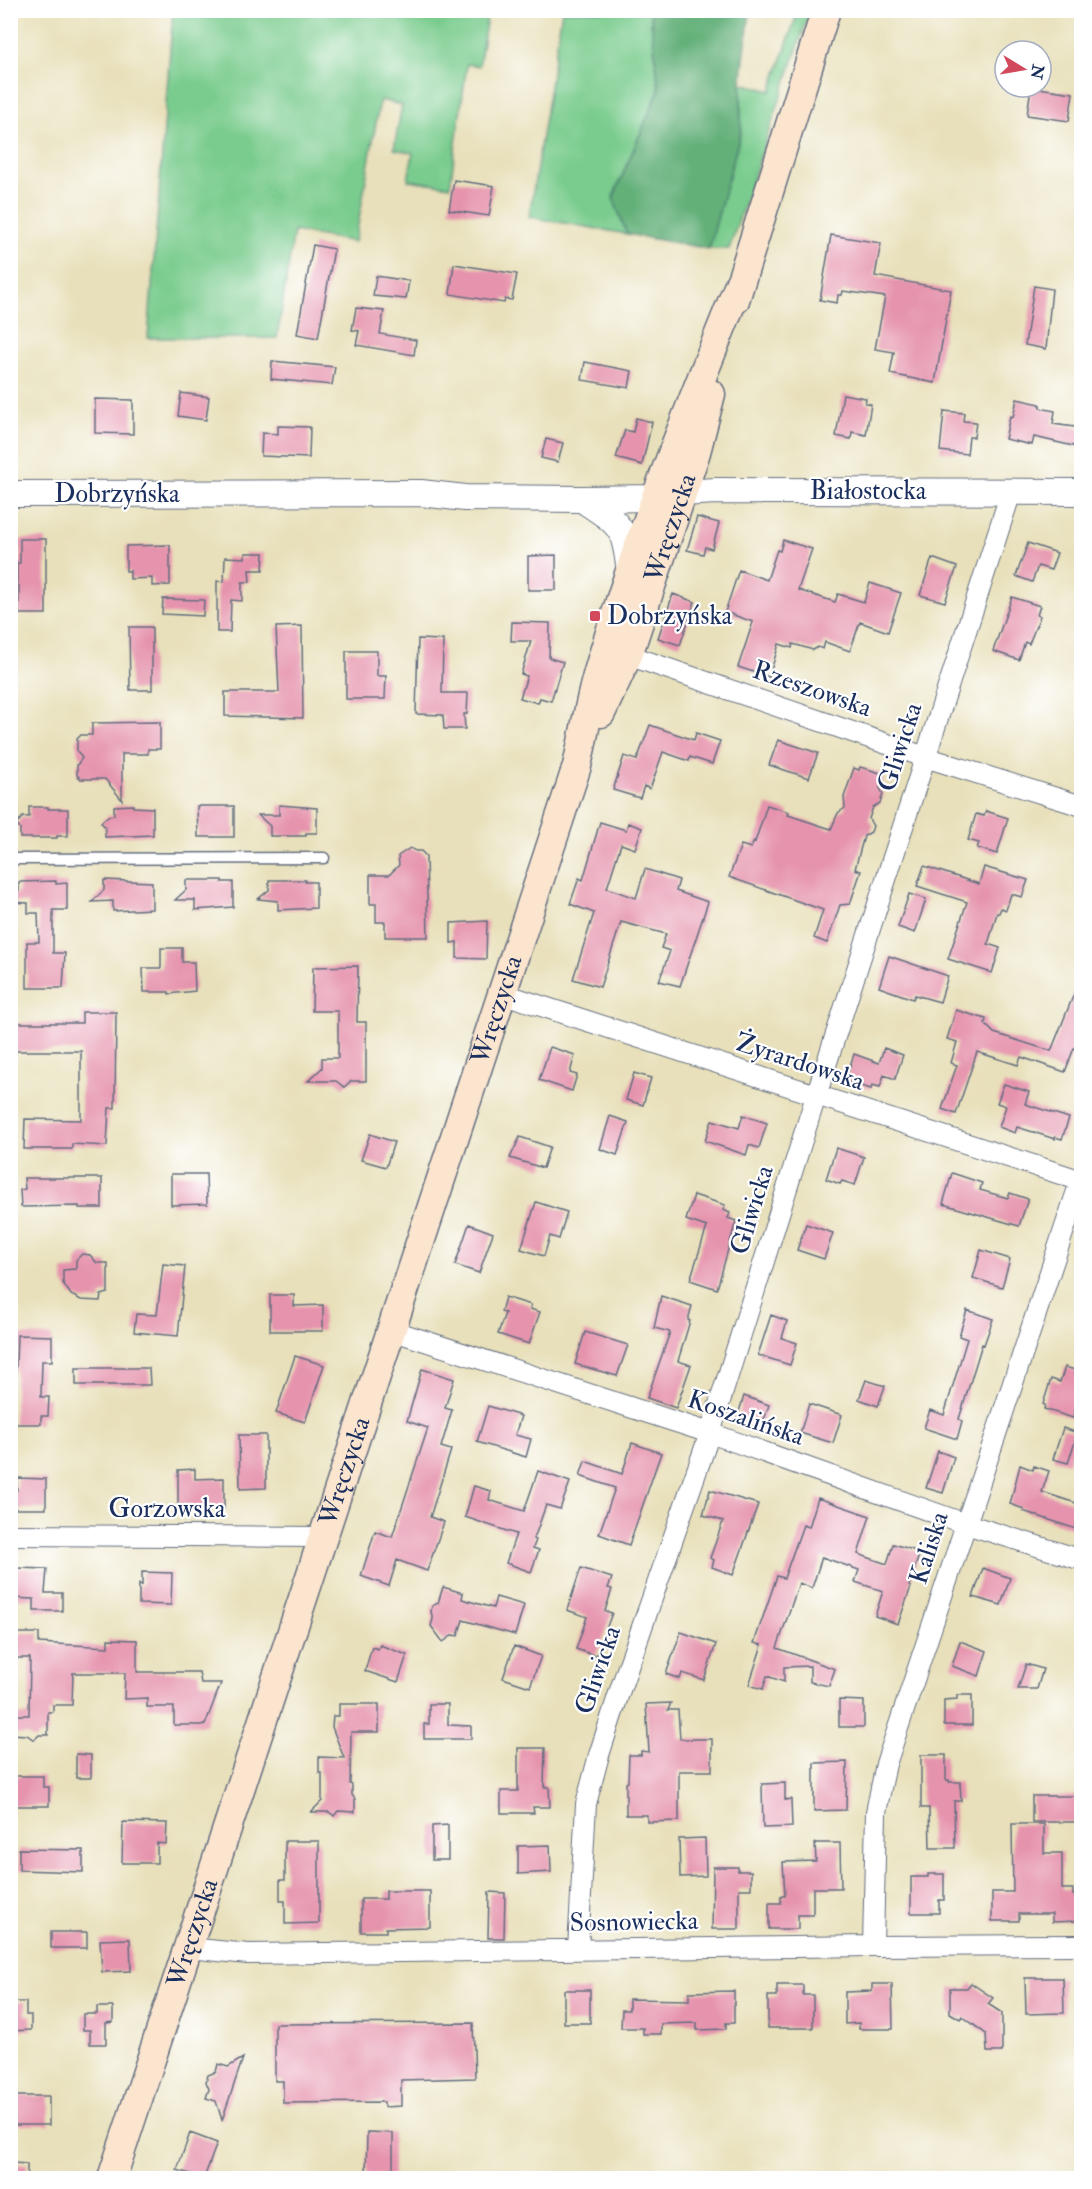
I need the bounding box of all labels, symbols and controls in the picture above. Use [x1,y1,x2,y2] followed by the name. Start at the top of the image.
[993,39,1053,99] north arrow
[1025,62,1048,81] text: N
[637,469,704,587] street label: Wręczycka
[810,475,927,507] street label: Białostocka
[54,478,180,510] street label: Dobrzyńska
[607,600,733,632] place label: Dobrzyńska
[588,609,602,623] marker: Dobrzyńska
[748,654,876,724] street label: Rzeszowska
[871,698,929,795] street label: Gliwicka
[464,951,530,1069] street label: Wręczycka
[732,1024,869,1098] street label: Żyrardowska
[723,1161,781,1258] street label: Gliwicka
[683,1383,809,1453] street label: Koszalińska
[312,1413,378,1531] street label: Wręczycka
[109,1493,226,1525] street label: Gorzowska
[902,1507,956,1588] street label: Kaliska
[568,1621,628,1718] street label: Gliwicka
[160,1874,226,1992] street label: Wręczycka
[569,1905,699,1939] street label: Sosnowiecka

